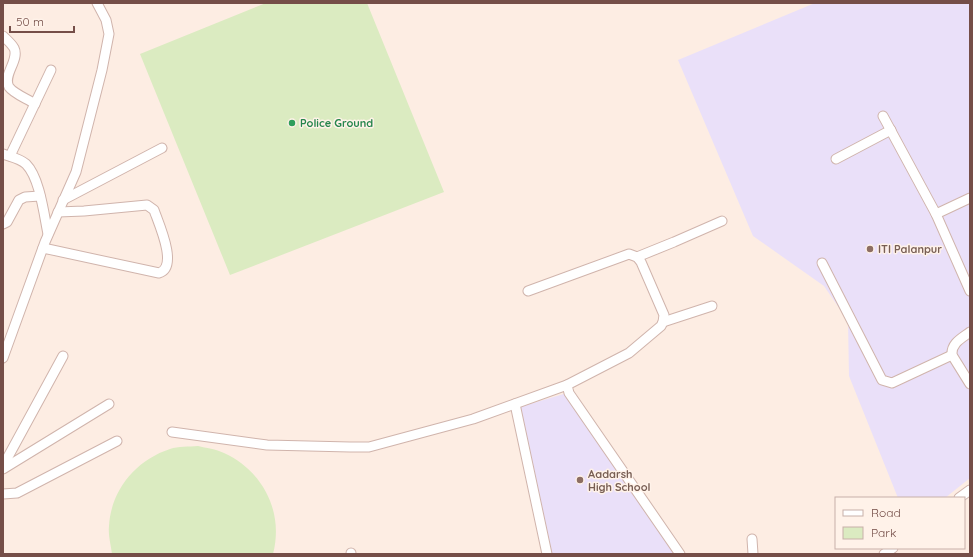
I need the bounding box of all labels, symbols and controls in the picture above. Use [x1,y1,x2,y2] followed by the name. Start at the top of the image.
[10,8,74,34] scale bar
[16,14,44,29] text: 50 m
[300,116,373,130] place label: Police Ground
[287,118,297,128] marker: Police Ground
[878,242,942,256] place label: ITI Palanpur
[865,244,875,254] marker: ITI Palanpur
[588,467,651,494] place label: Aadarsh High School
[575,475,585,485] marker: Aadarsh High School
[835,497,965,549] legend
[871,505,901,520] text: Road
[871,525,896,540] text: Park

